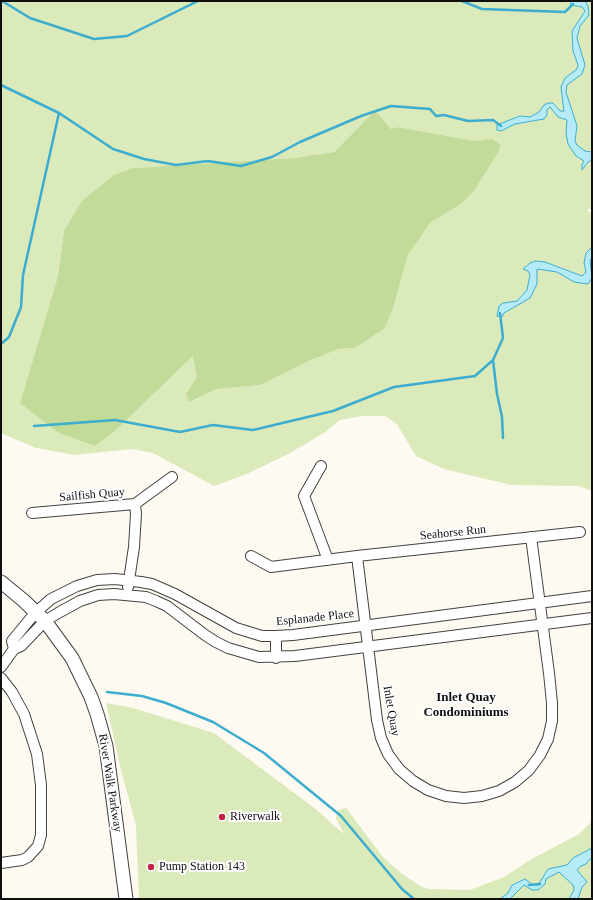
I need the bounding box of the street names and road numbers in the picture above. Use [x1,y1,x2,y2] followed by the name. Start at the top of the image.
[59,485,125,505] street label: Sailfish Quay
[419,522,487,544] street label: Seahorse Run
[275,607,355,629] street label: Esplanade Place
[379,685,403,737] street label: Inlet Quay
[95,733,125,833] street label: River Walk Parkway

